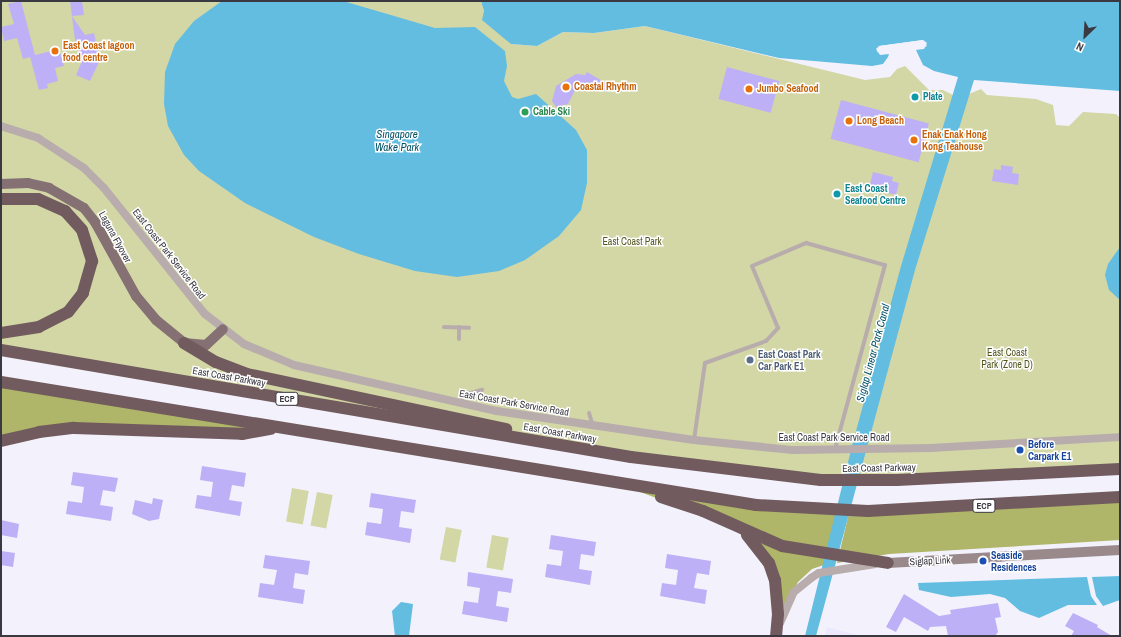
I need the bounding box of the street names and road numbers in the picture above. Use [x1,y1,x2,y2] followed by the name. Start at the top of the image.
[130,206,208,302] street label: East Coast Park Service Road
[96,209,134,265] street label: Laguna Flyover
[192,365,266,389] street label: East Coast Parkway
[458,387,570,419] street label: East Coast Park Service Road
[275,392,299,406] road number: ECP
[523,421,597,445] street label: East Coast Parkway
[778,432,890,444] street label: East Coast Park Service Road
[842,461,916,475] street label: East Coast Parkway
[972,499,996,513] road number: ECP
[909,554,951,568] street label: Siglap Link

